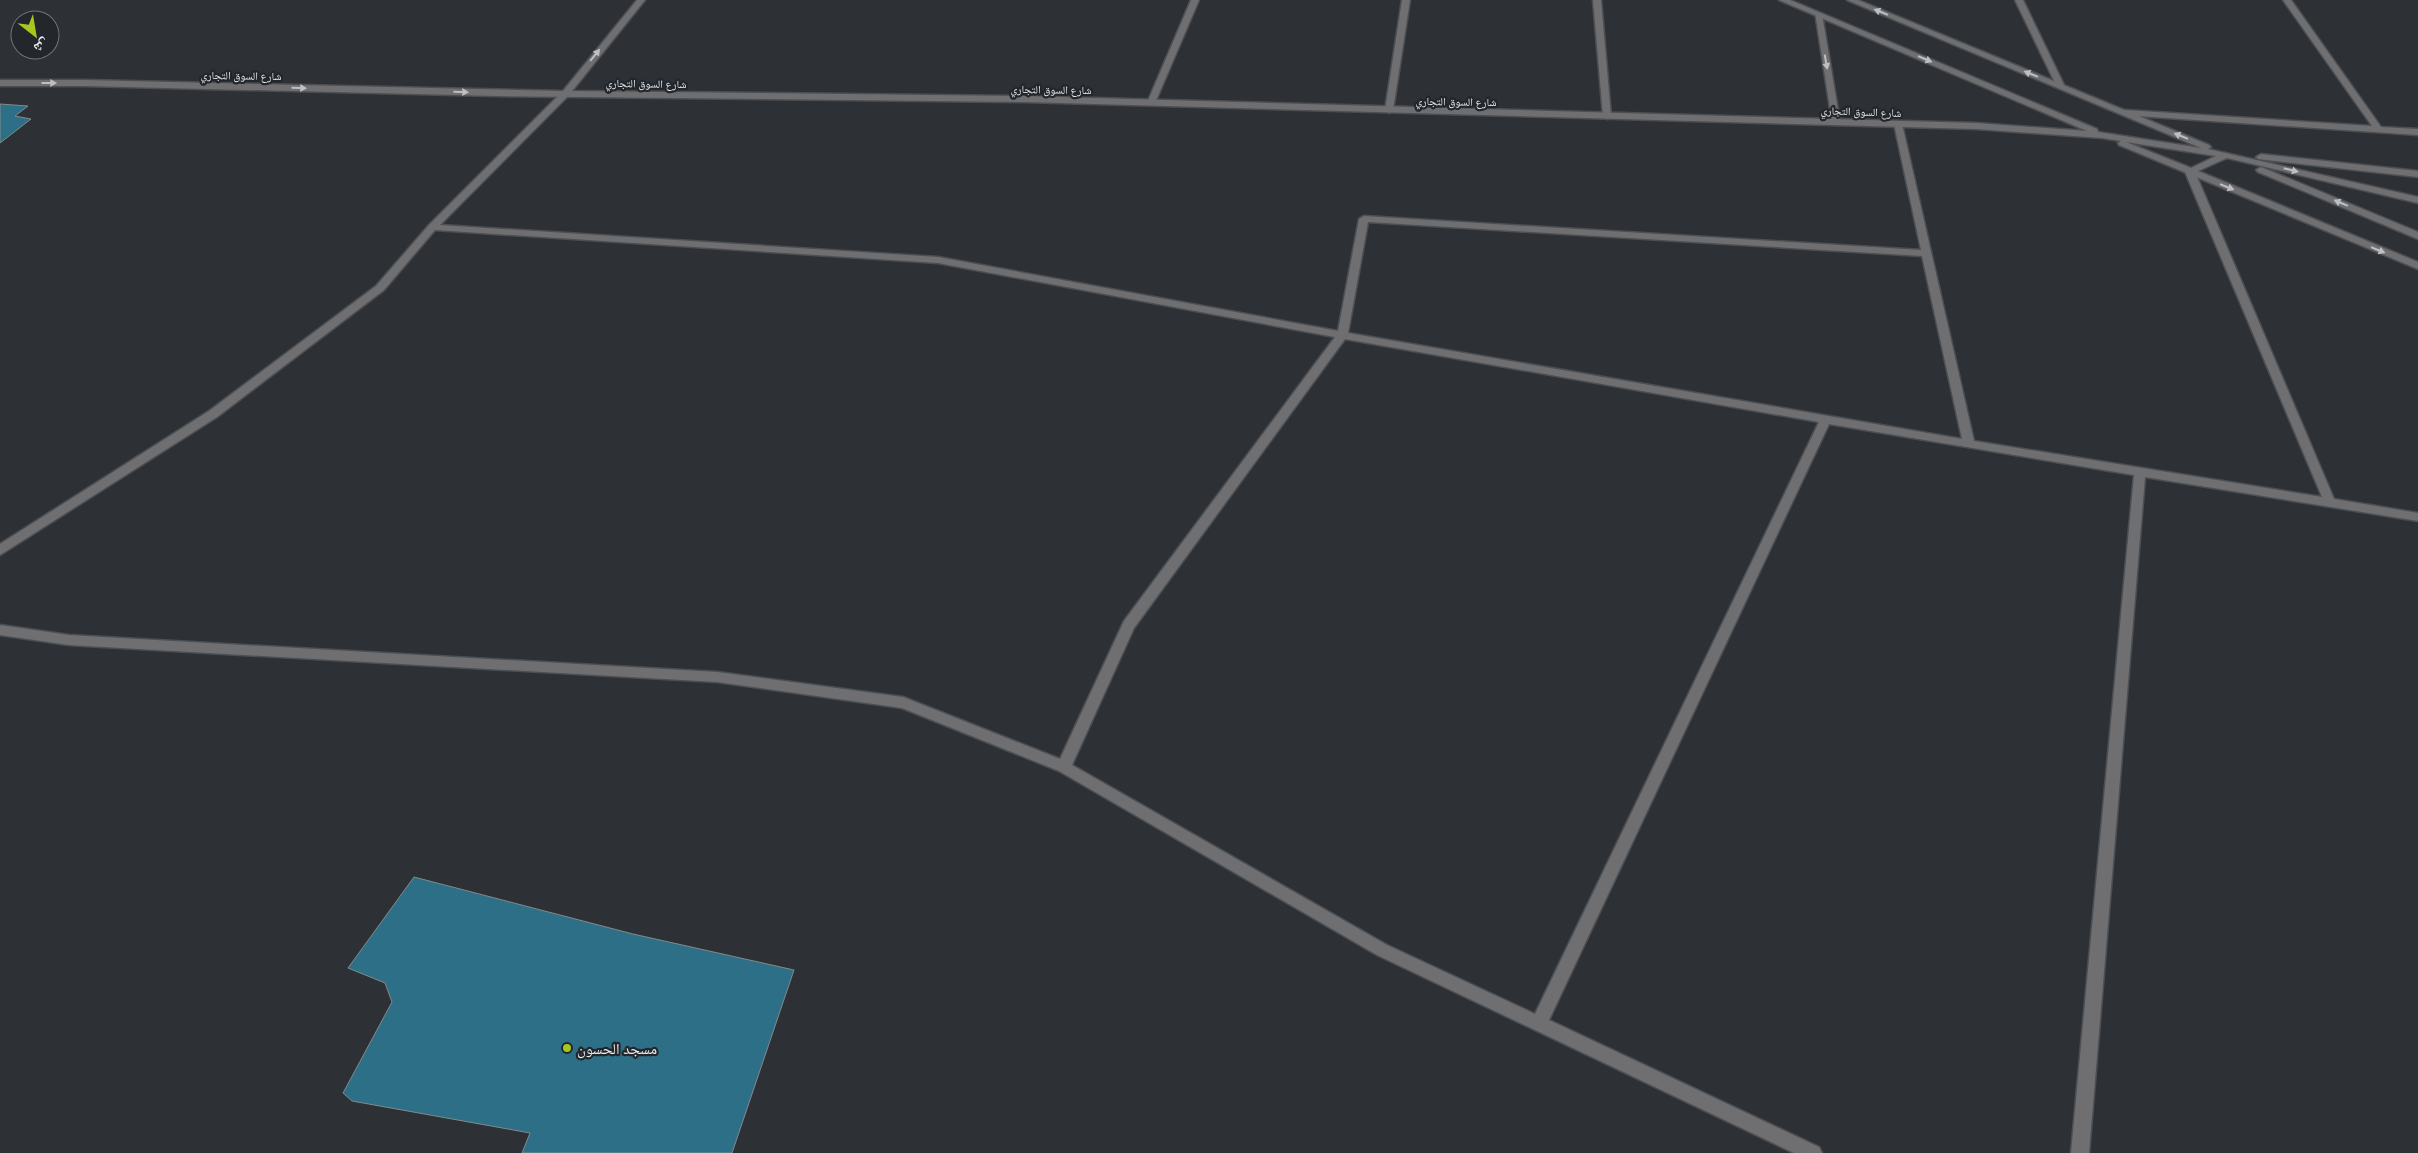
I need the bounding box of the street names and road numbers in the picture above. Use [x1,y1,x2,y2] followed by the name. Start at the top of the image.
[200,68,282,85] street label: شارع السوق التجاري
[605,76,687,93] street label: شارع السوق التجاري
[1010,82,1092,99] street label: شارع السوق التجاري
[1415,94,1497,111] street label: شارع السوق التجاري
[1820,103,1902,122] street label: شارع السوق التجاري

